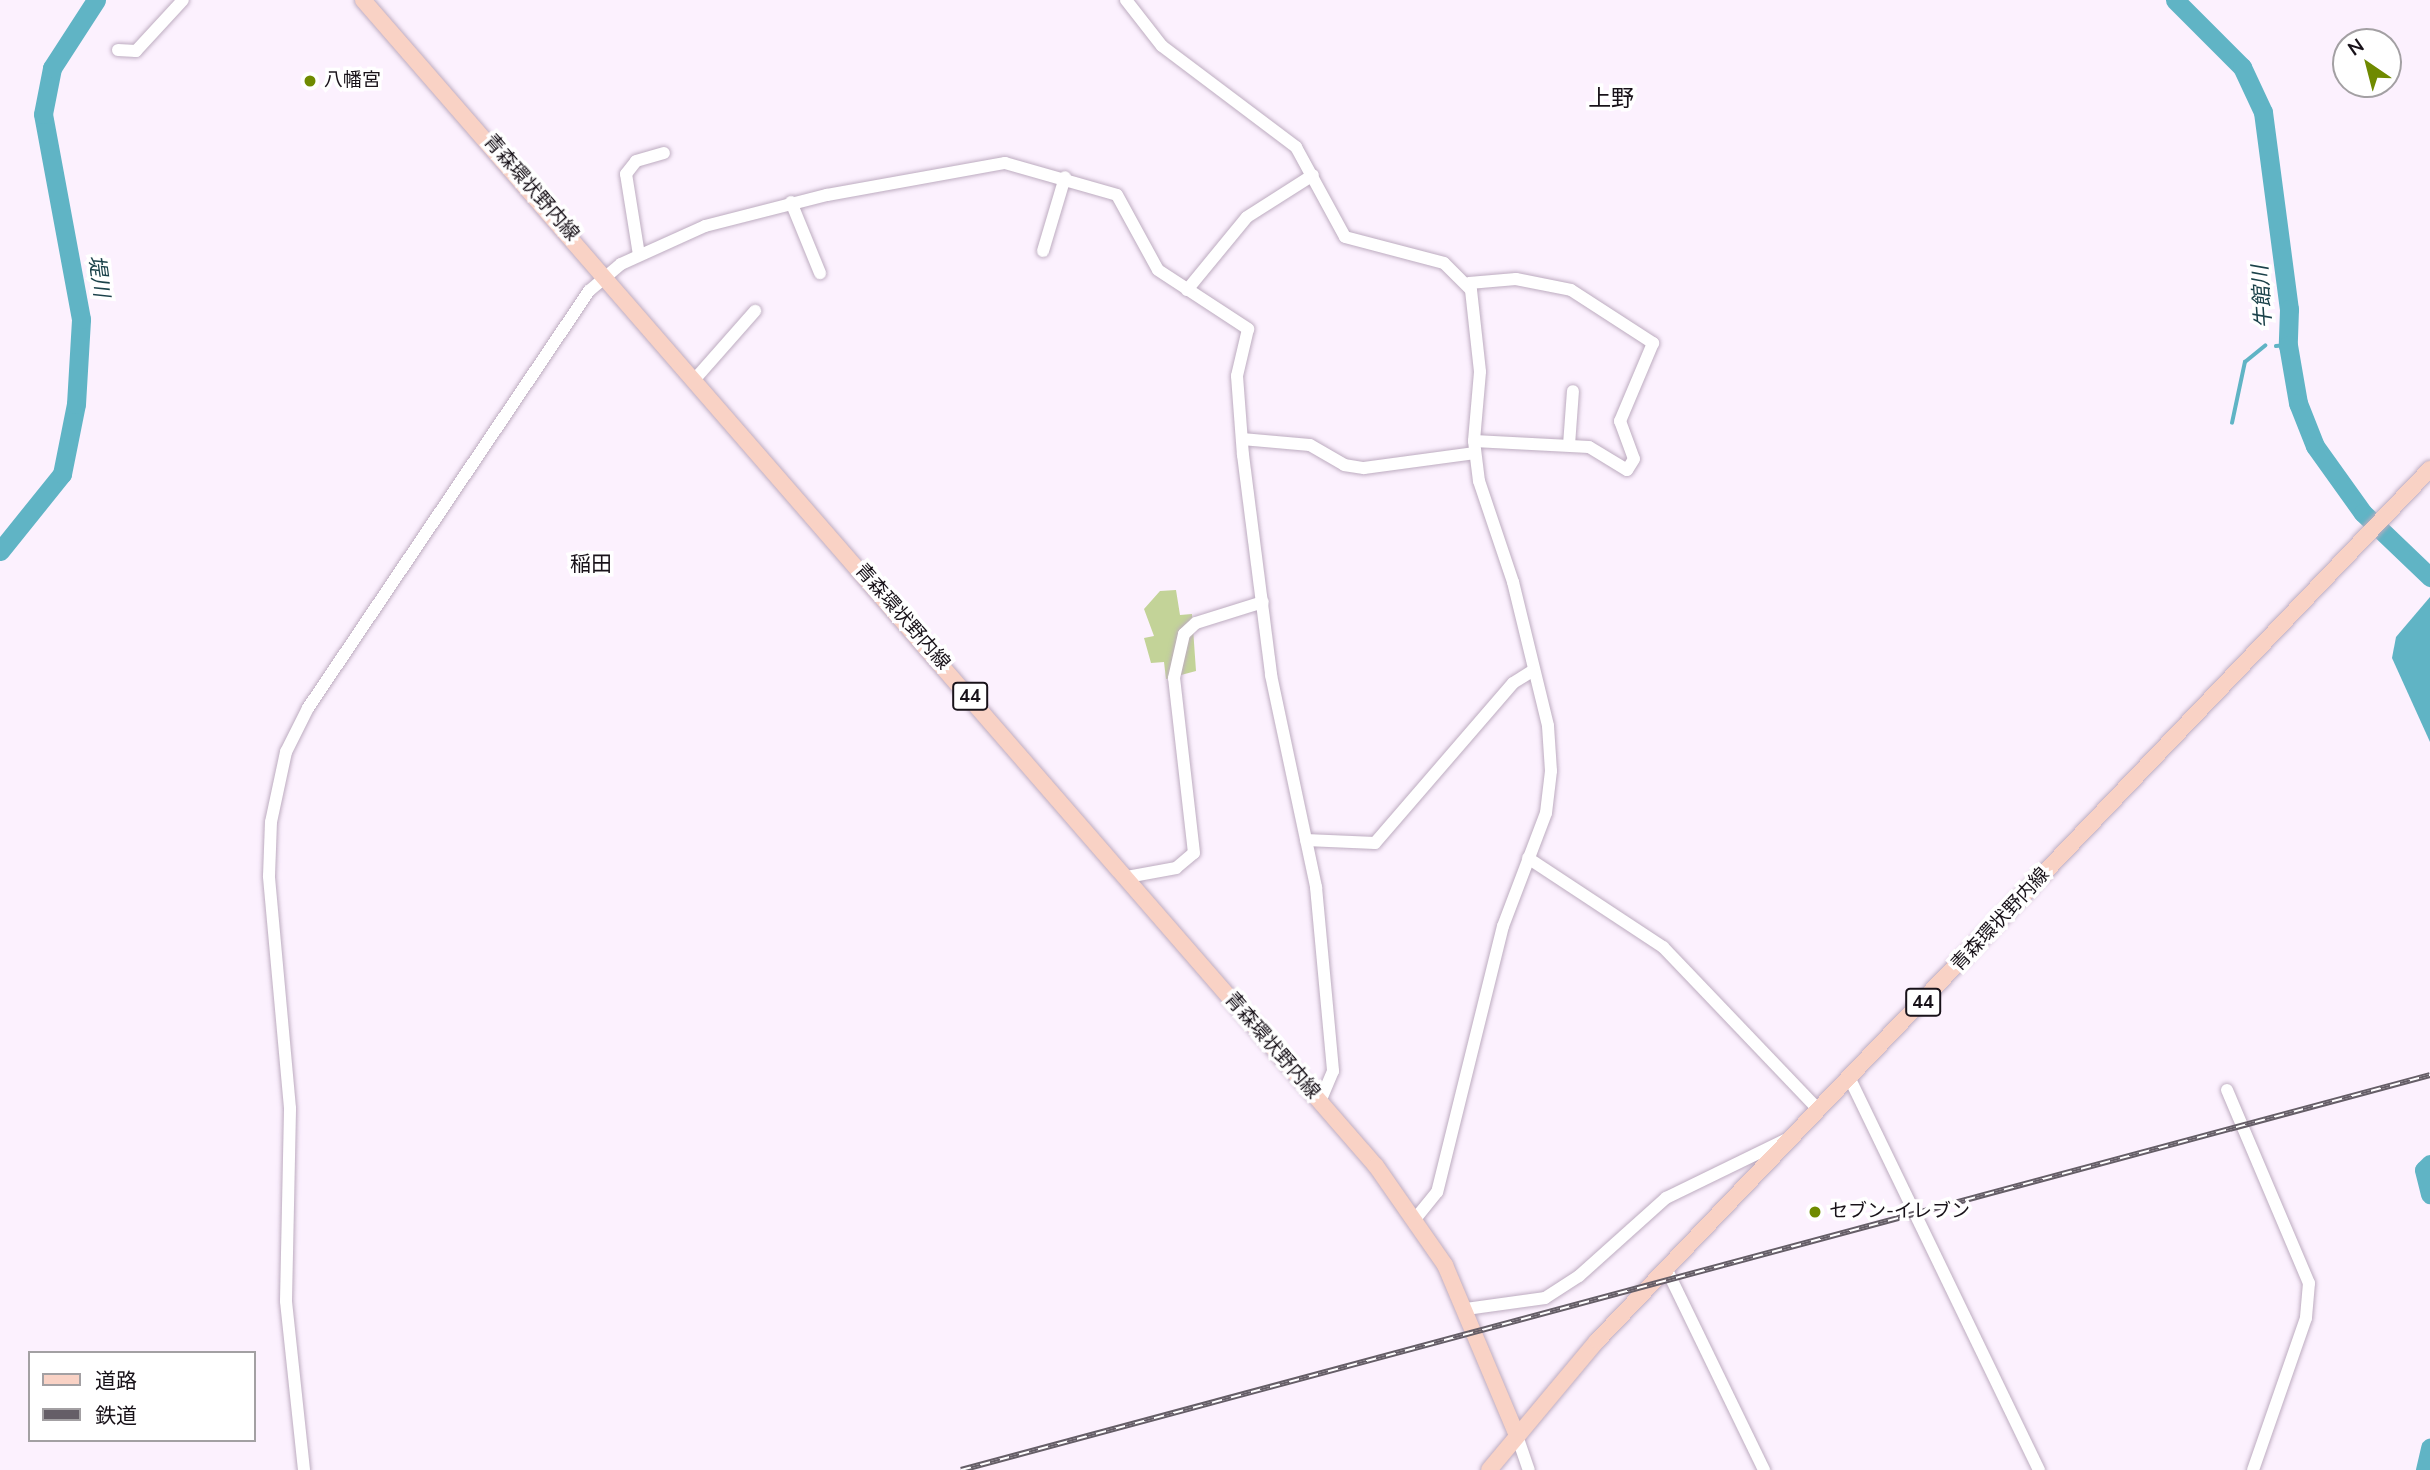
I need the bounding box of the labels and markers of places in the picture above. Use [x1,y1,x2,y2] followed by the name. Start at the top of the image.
[324,70,381,92] place label: 八幡宮
[302,73,318,89] marker: 八幡宮
[1829,1201,1970,1223] place label: セブン-イレブン
[1807,1204,1823,1220] marker: セブン-イレブン

